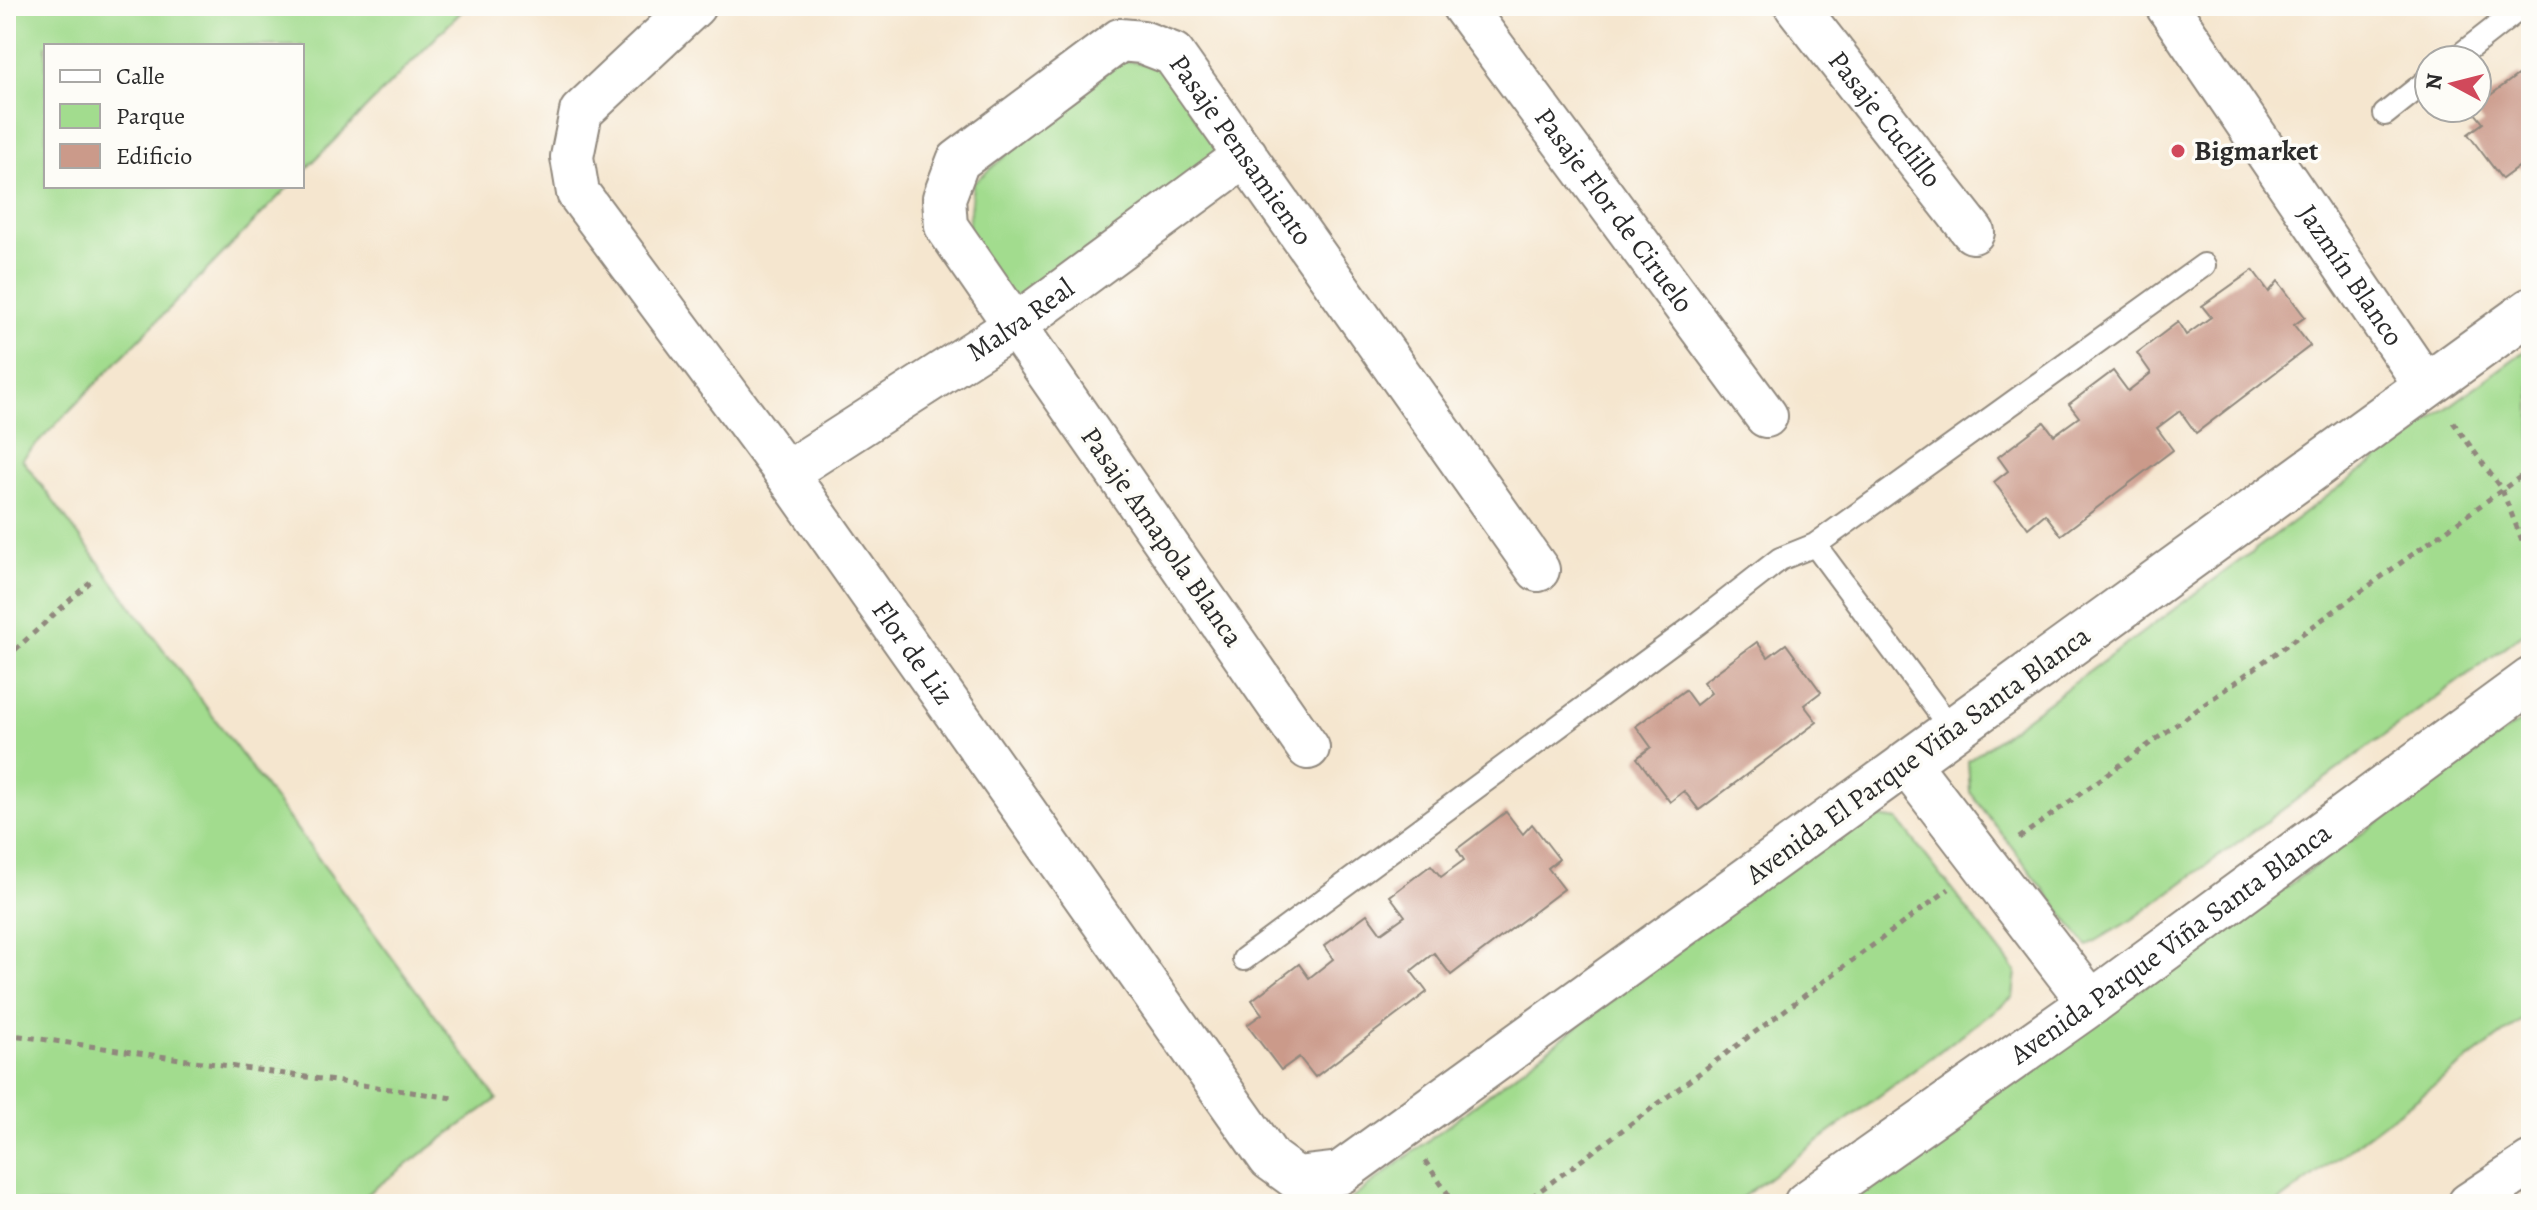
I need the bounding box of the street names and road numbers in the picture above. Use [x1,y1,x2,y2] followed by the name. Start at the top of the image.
[1819,43,1950,196] street label: Pasaje Cuclillo
[1160,47,1322,253] street label: Pasaje Pensamiento
[1526,100,1702,321] street label: Pasaje Flor de Ciruelo
[2289,197,2412,354] street label: Jazmín Blanco
[960,269,1082,371] street label: Malva Real
[1072,420,1252,654] street label: Pasaje Amapola Blanca
[863,593,963,712] street label: Flor de Liz
[1737,617,2098,894] street label: Avenida El Parque Viña Santa Blanca
[2001,814,2339,1074] street label: Avenida Parque Viña Santa Blanca

